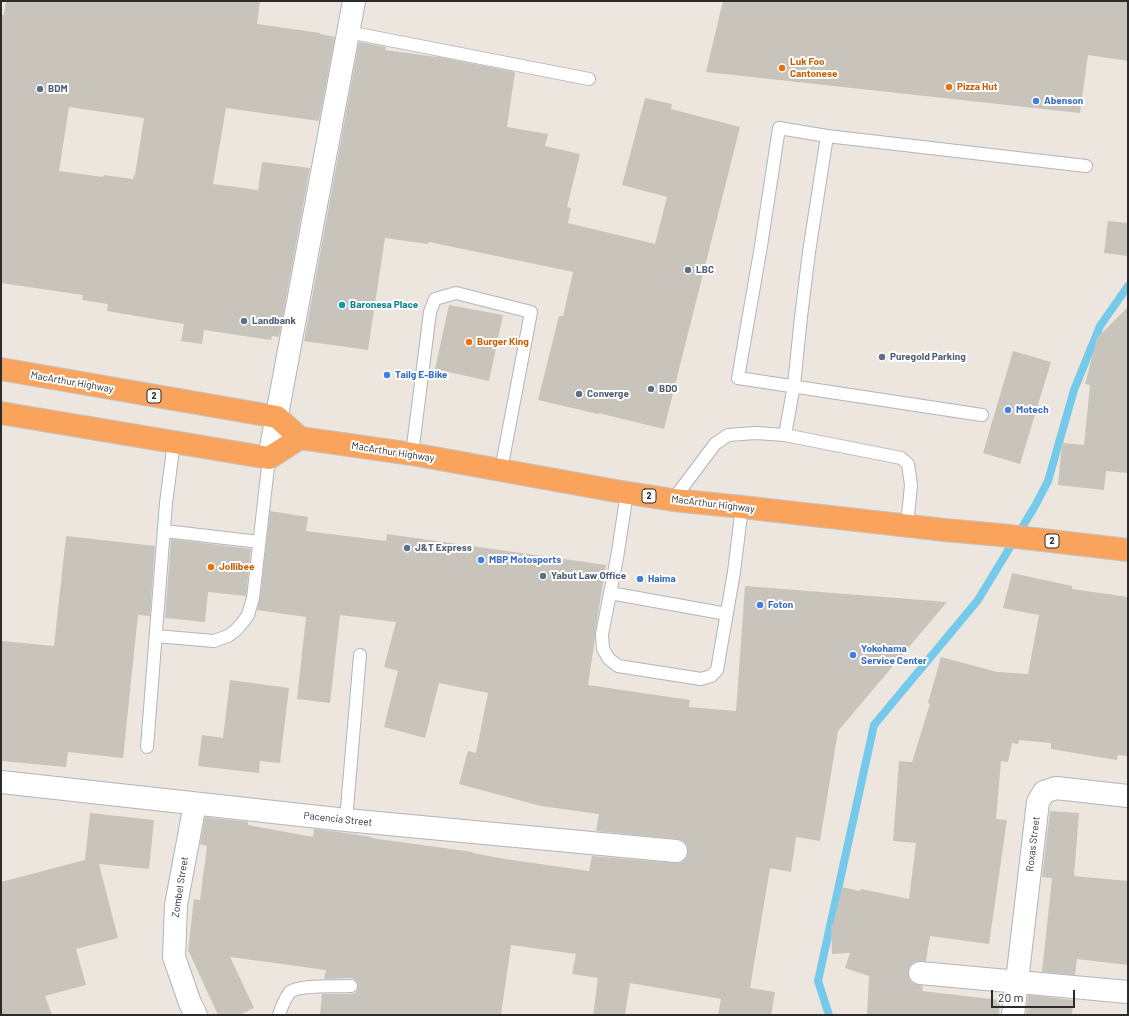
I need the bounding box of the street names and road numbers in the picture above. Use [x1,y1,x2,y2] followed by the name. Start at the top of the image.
[30,369,114,395] street label: MacArthur Highway
[147,389,161,403] road number: 2
[351,440,435,464] street label: MacArthur Highway
[642,489,656,503] road number: 2
[671,493,755,515] street label: MacArthur Highway
[1045,534,1059,548] road number: 2
[303,809,373,829] street label: Pacencia Street
[1024,816,1042,872] street label: Roxas Street
[169,856,191,918] street label: Zombel Street

